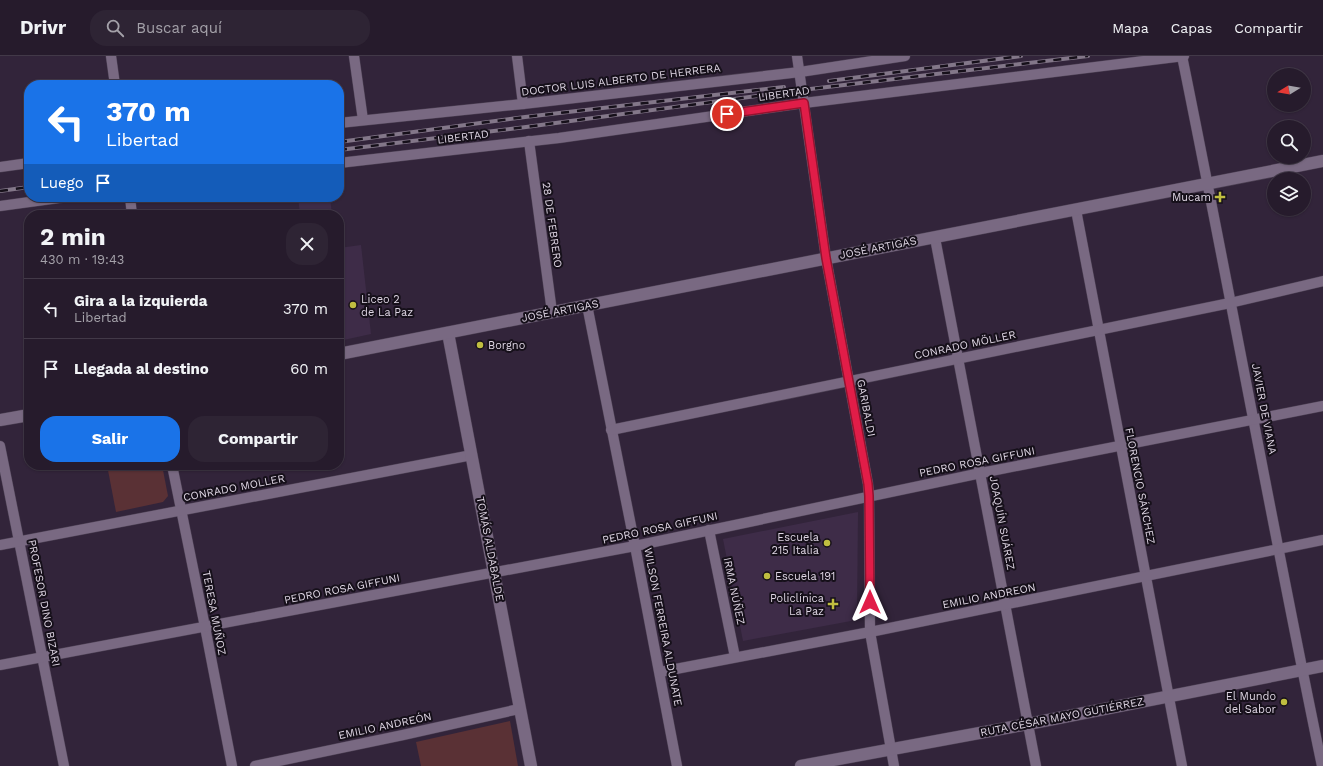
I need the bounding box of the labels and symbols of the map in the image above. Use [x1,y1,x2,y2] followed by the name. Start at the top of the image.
[521,61,721,99] street label: DOCTOR LUIS ALBERTO DE HERRERA
[1267,68,1311,112] north arrow
[757,84,811,104] street label: LIBERTAD
[710,97,744,131] pin
[436,127,490,147] street label: LIBERTAD
[540,181,564,269] street label: 28 DE FEBRERO
[1172,191,1211,204] place label: Mucam
[1214,191,1226,203] marker: Mucam
[838,233,918,262] street label: JOSÉ ARTIGAS
[361,293,413,319] place label: Liceo 2 de La Paz
[520,296,600,325] street label: JOSÉ ARTIGAS
[348,300,358,310] marker: Liceo 2 de La Paz
[913,327,1017,362] street label: CONRADO MÖLLER
[488,339,525,352] place label: Borgno
[475,340,485,350] marker: Borgno
[1249,362,1279,456] street label: JAVIER DE VIANA
[854,378,878,438] street label: GARIBALDI
[1122,426,1159,545] street label: FLORENCIO SÁNCHEZ
[918,444,1036,480] street label: PEDRO ROSA GIFFUNI
[182,472,286,504] street label: CONRADO MOLLER
[987,475,1018,571] street label: JOAQUÍN SUÁREZ
[473,495,507,602] street label: TOMÁS ALDABALDE
[601,509,719,547] street label: PEDRO ROSA GIFFUNI
[772,531,819,557] place label: Escuela 215 Italia
[822,538,832,548] marker: Escuela 215 Italia
[25,539,63,667] street label: PROFESOR DINO BIZARI
[641,547,685,707] street label: WILSON FERREIRA ALDUNATE
[721,556,748,626] street label: IRMA NÚÑEZ
[199,570,229,656] street label: TERESA MUÑOZ
[775,570,835,583] place label: Escuela 191
[283,571,401,607] street label: PEDRO ROSA GIFFUNI
[762,571,772,581] marker: Escuela 191
[849,581,891,623] position arrow
[941,581,1037,611] street label: EMILIO ANDREON
[770,592,824,618] place label: Policlínica La Paz
[827,598,839,610] marker: Policlínica La Paz
[1225,690,1276,716] place label: El Mundo del Sabor
[979,694,1145,739] street label: RUTA CÉSAR MAYO GUTIÉRREZ
[1279,697,1289,707] marker: El Mundo del Sabor
[337,709,433,742] street label: EMILIO ANDREÓN

